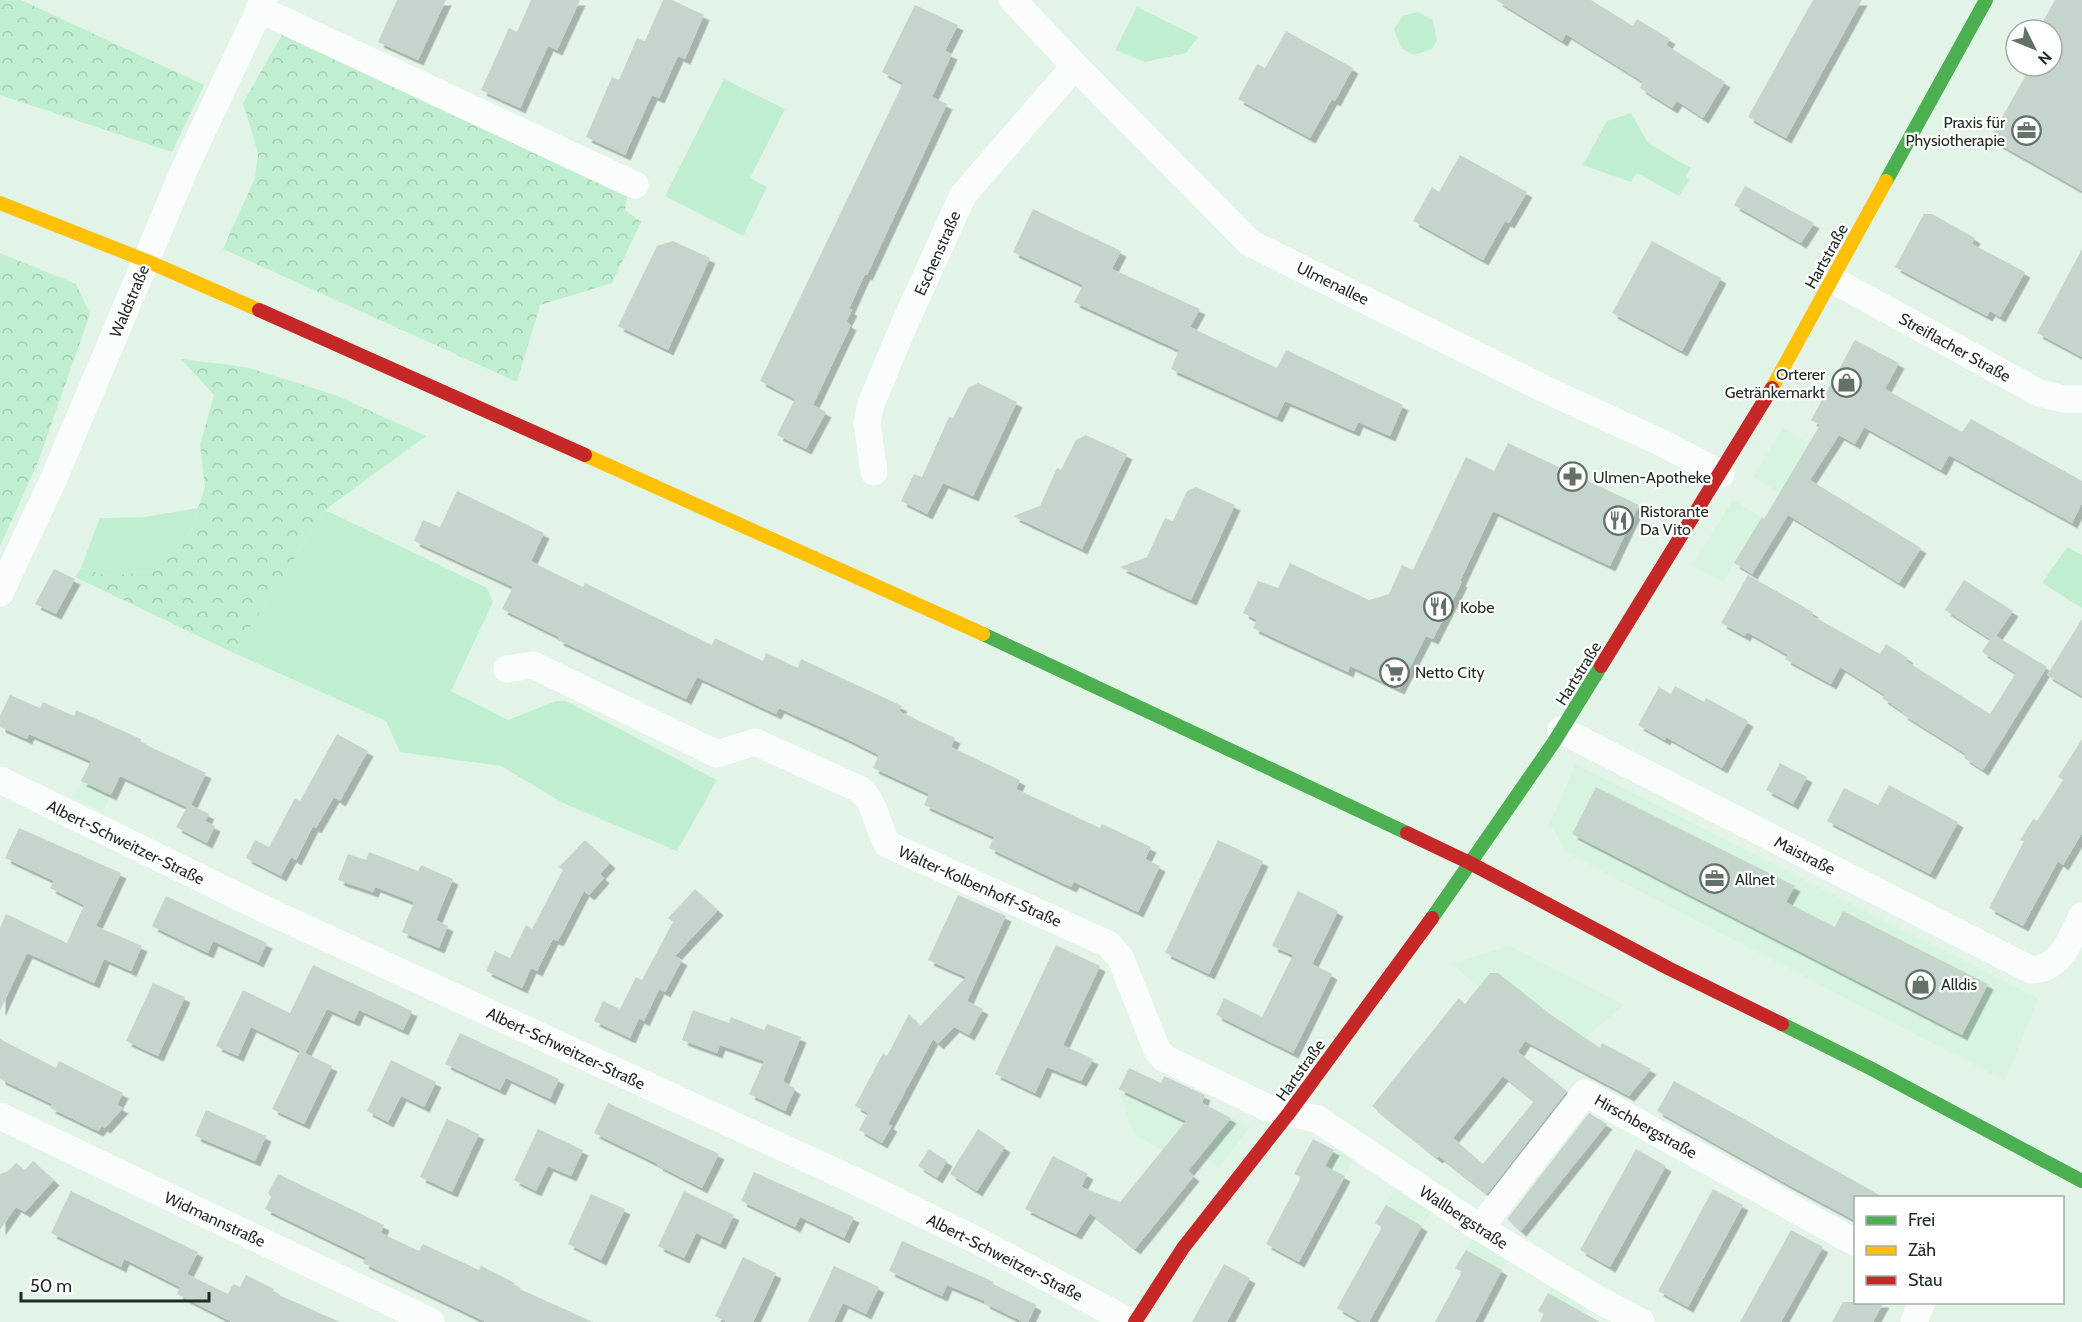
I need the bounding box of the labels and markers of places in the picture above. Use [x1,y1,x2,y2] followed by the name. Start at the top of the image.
[1905,113,2006,150] place label: Praxis für Physiotherapie
[2010,115,2042,147] office icon: Praxis für Physiotherapie
[1725,365,1826,402] place label: Orterer Getränkemarkt
[1830,367,1862,399] shop icon: Orterer Getränkemarkt
[1556,461,1588,493] pharmacy icon: Ulmen-Apotheke
[1593,468,1711,487] place label: Ulmen-Apotheke
[1640,502,1709,539] place label: Ristorante Da Vito
[1603,504,1635,536] restaurant icon: Ristorante Da Vito
[1423,591,1455,623] restaurant icon: Kobe
[1460,598,1494,617] place label: Kobe
[1378,656,1410,688] supermarket icon: Netto City
[1415,663,1485,682] place label: Netto City
[1698,863,1730,895] office icon: Allnet
[1735,870,1775,889] place label: Allnet
[1904,968,1936,1000] shop icon: Alldis
[1941,975,1977,994] place label: Alldis

